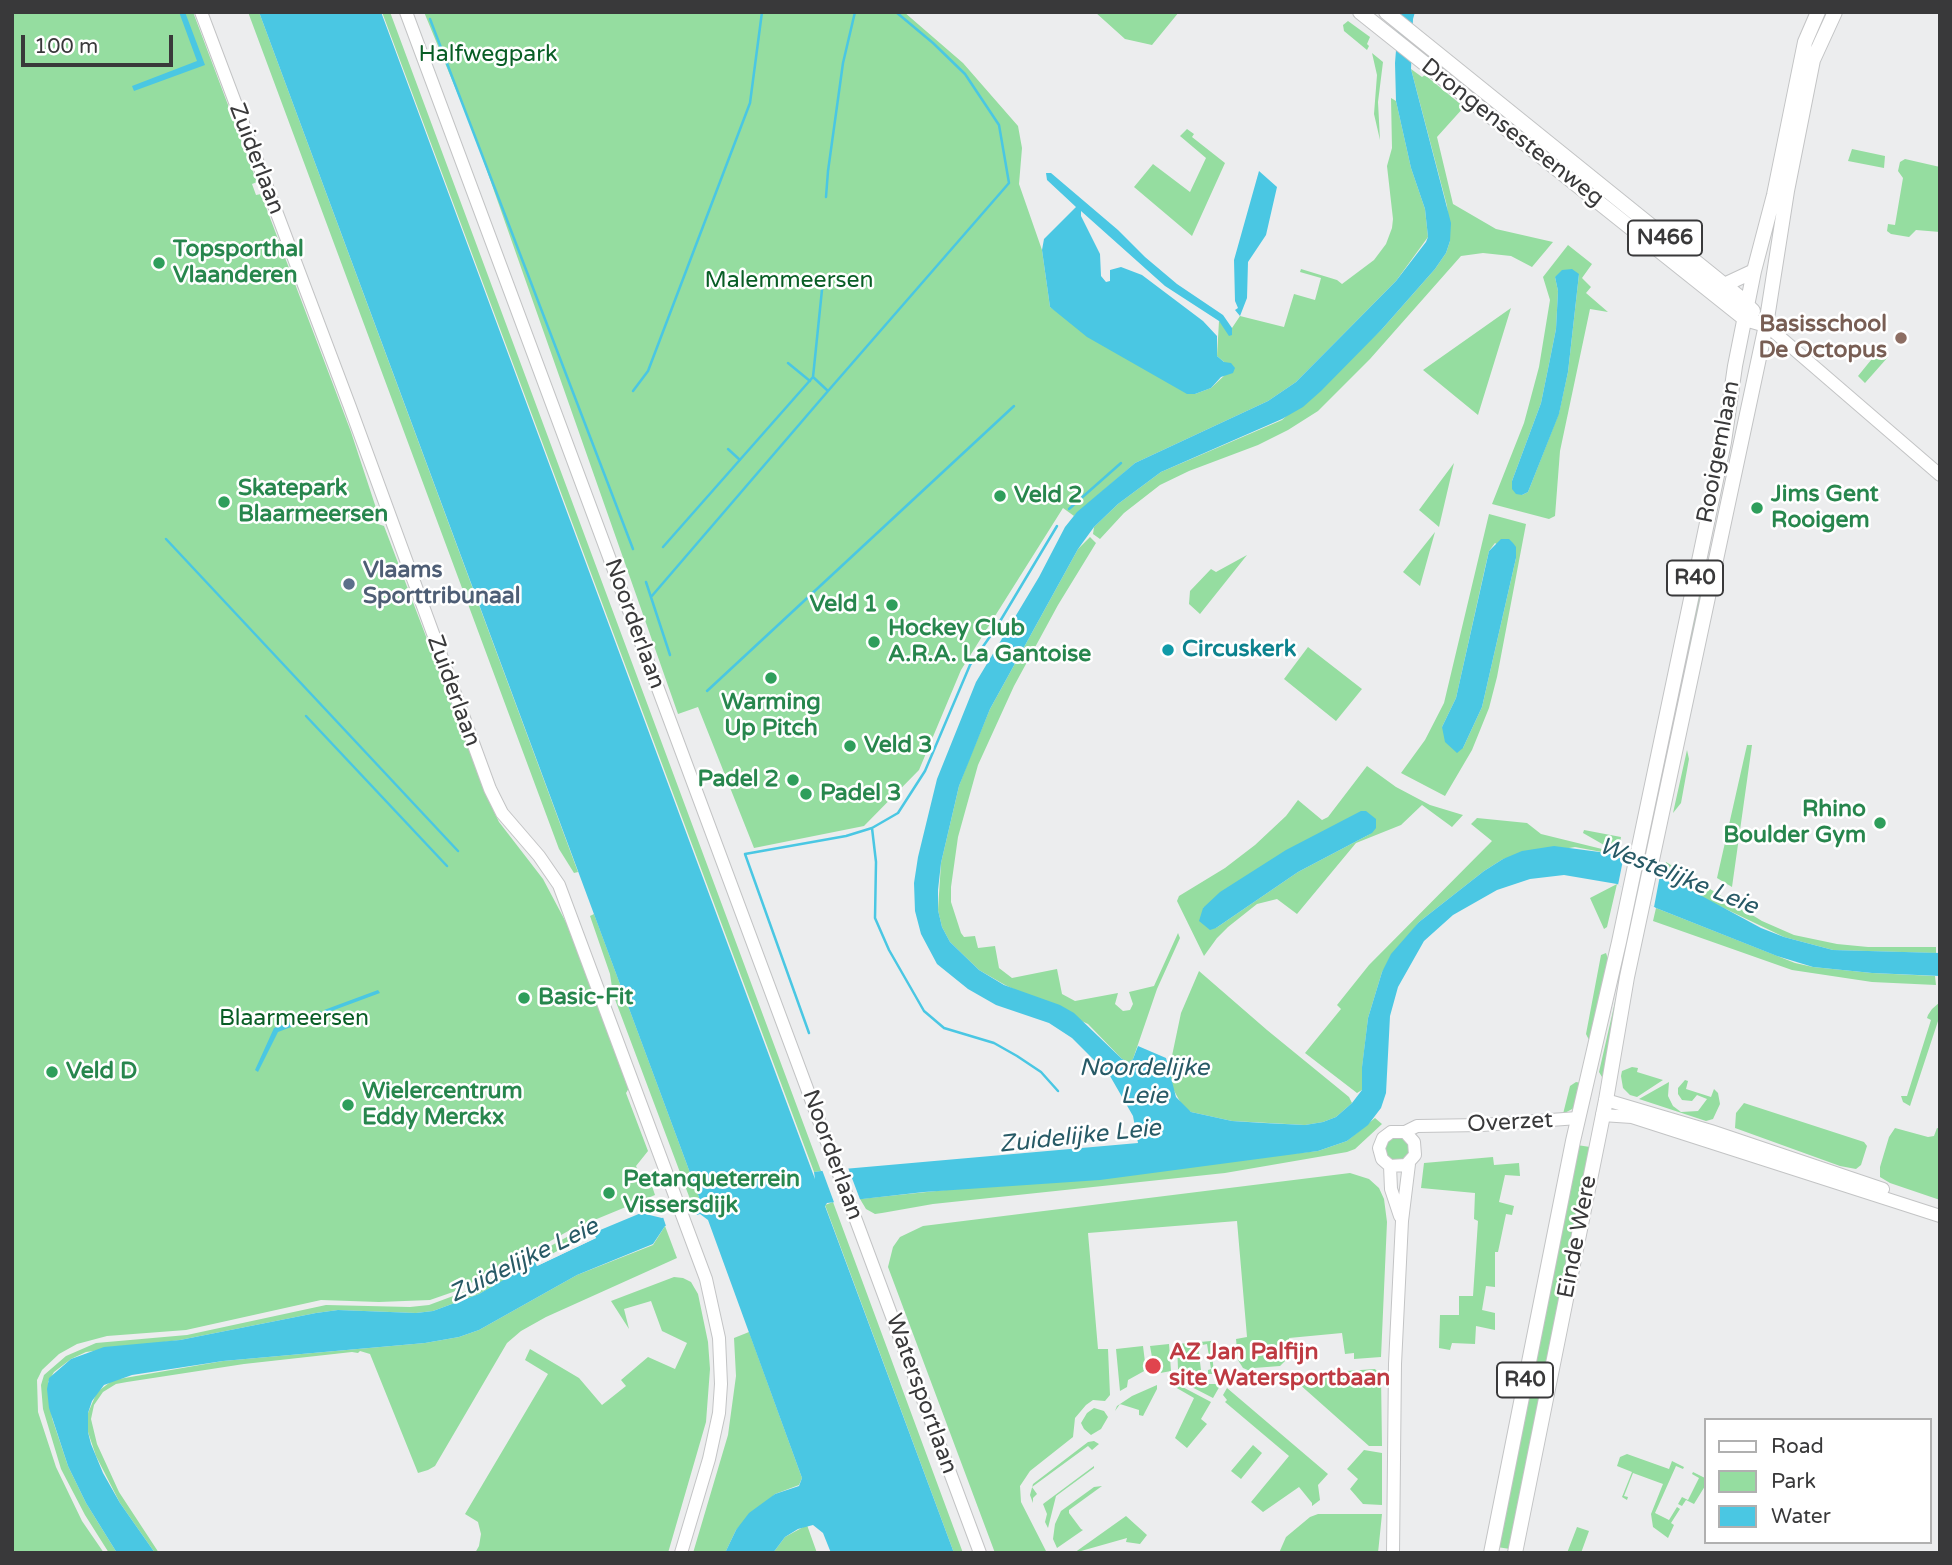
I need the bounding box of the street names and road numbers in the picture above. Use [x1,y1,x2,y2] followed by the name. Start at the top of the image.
[1415,53,1609,213] street label: Drongensesteenweg
[222,100,290,218] street label: Zuiderlaan
[1628,220,1702,256] road number: N466
[1692,379,1746,525] street label: Rooigemlaan
[598,555,670,693] street label: Noorderlaan
[1667,560,1723,596] road number: R40
[420,632,486,750] street label: Zuiderlaan
[796,1086,868,1224] street label: Noorderlaan
[1466,1107,1554,1139] street label: Overzet
[1553,1173,1603,1301] street label: Einde Were
[879,1310,963,1478] street label: Watersportlaan
[1497,1362,1553,1398] road number: R40

